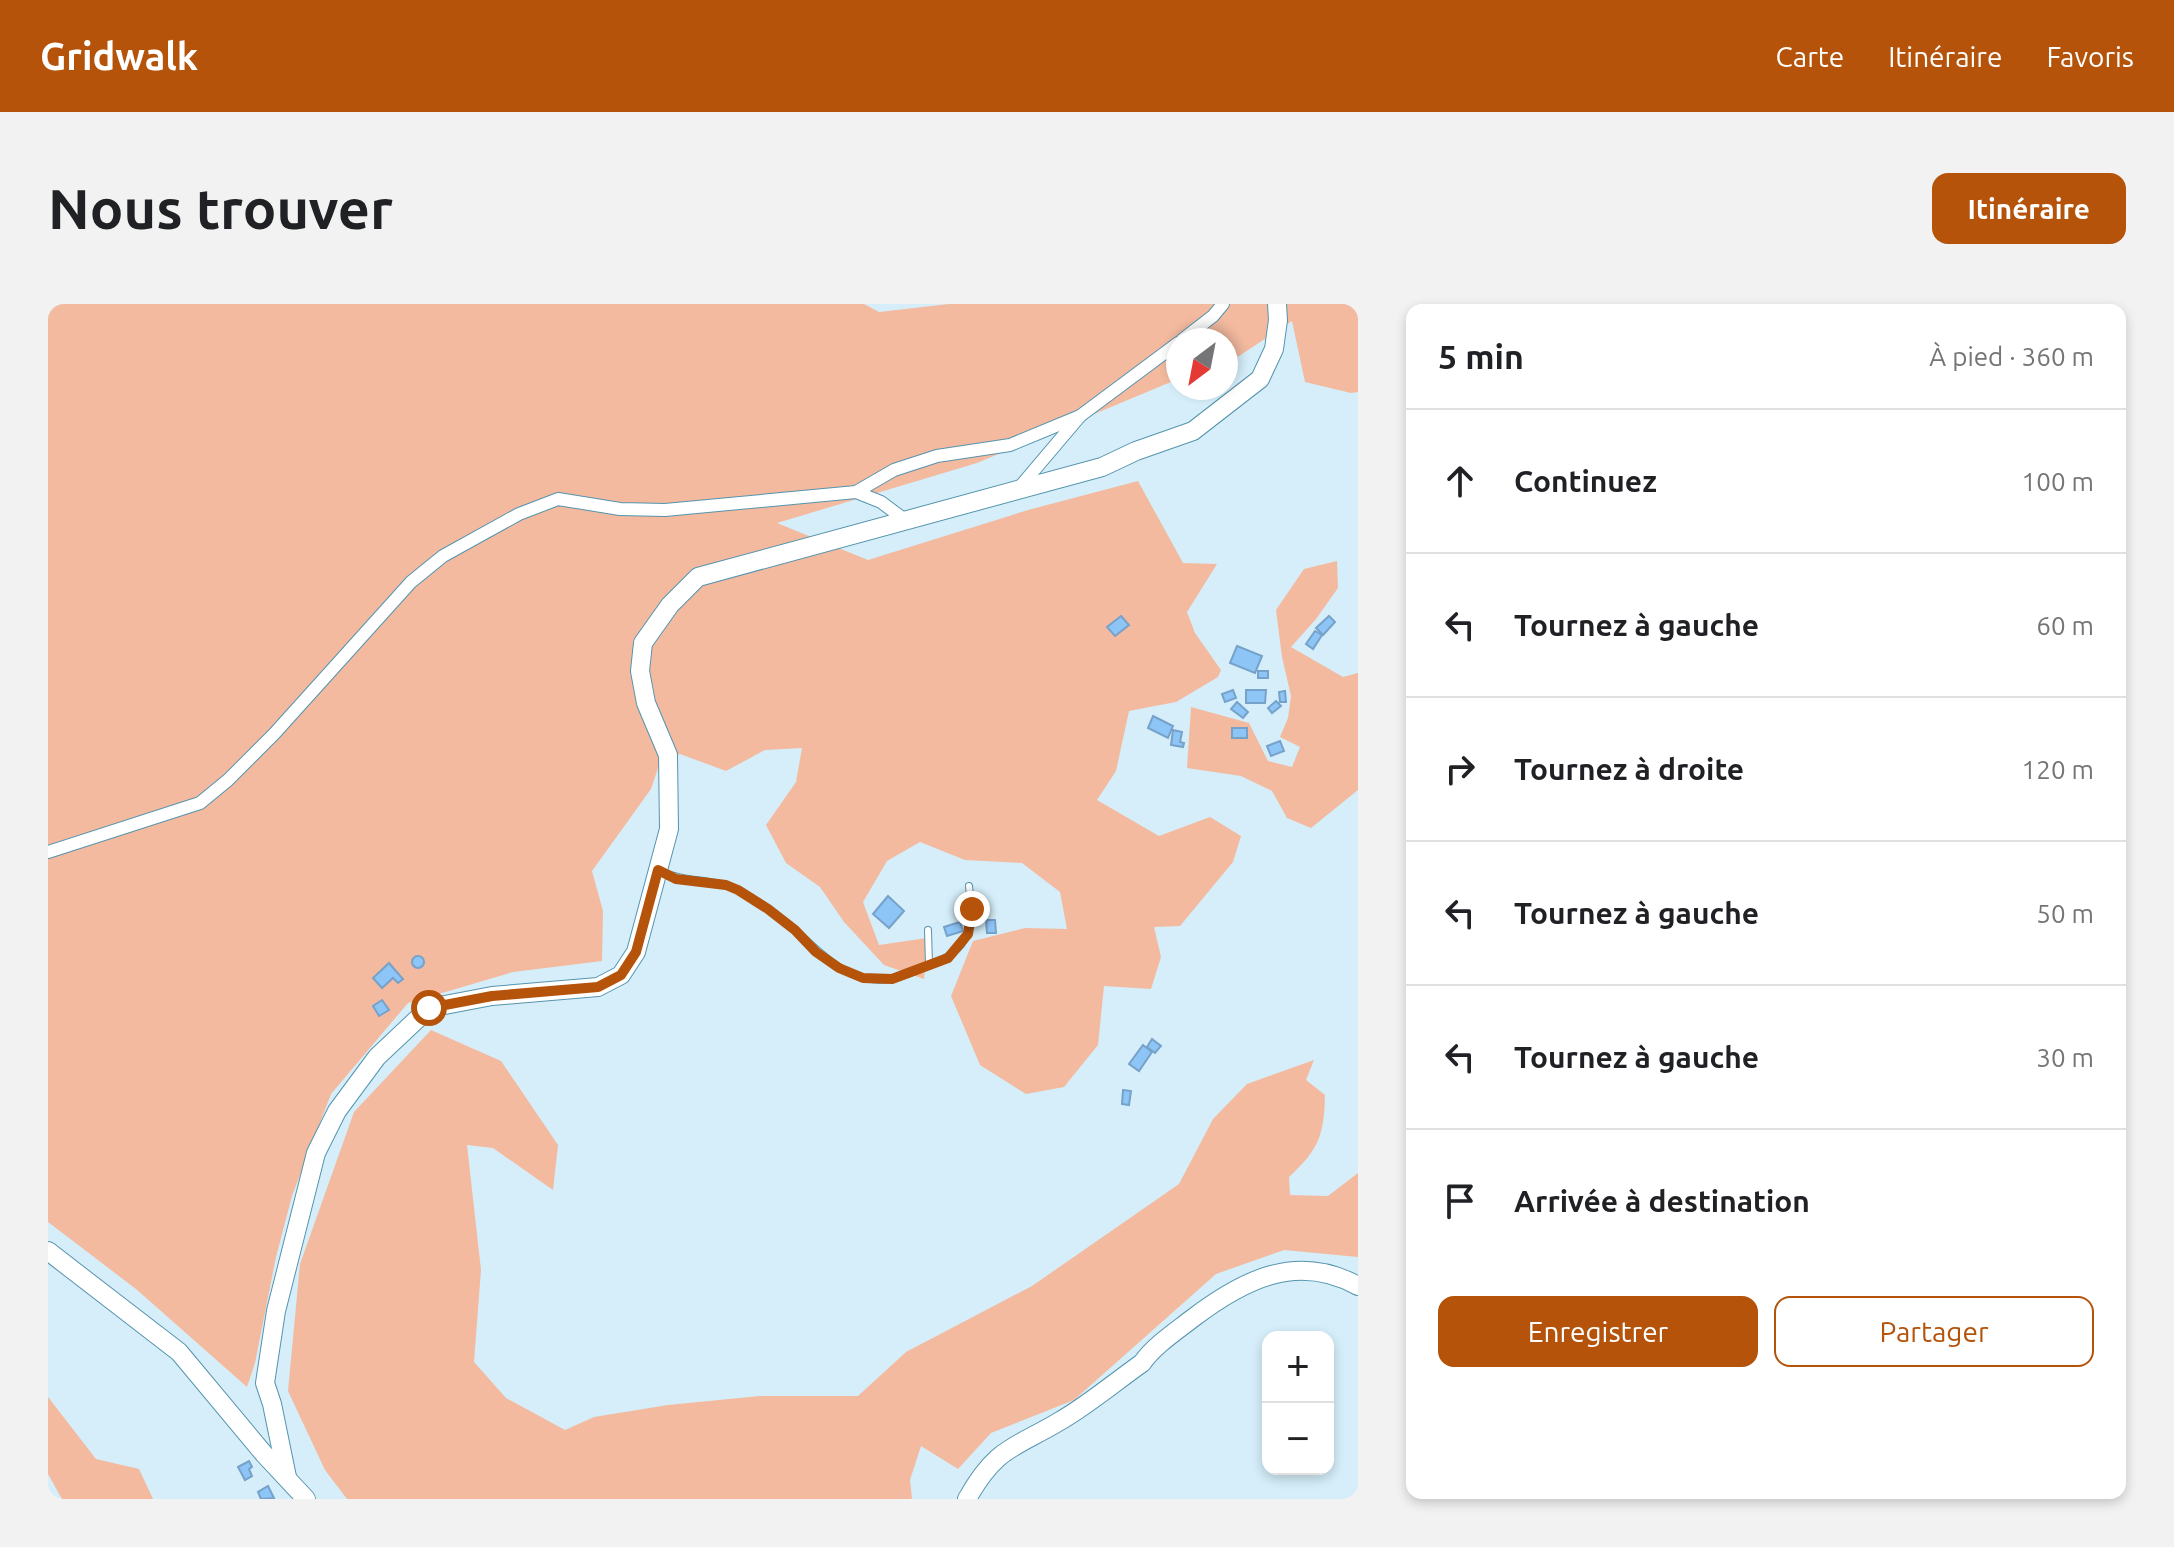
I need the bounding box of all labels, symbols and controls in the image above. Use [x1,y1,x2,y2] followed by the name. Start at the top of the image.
[40,35,198,77] text: Gridwalk
[1776,41,1844,72] text: Carte
[1888,41,2002,72] text: Itinéraire
[2046,41,2134,72] text: Favoris
[1932,173,2126,244] button: Itinéraire
[48,177,393,240] text: Nous trouver
[1166,328,1238,400] north arrow
[1438,337,1524,375] text: 5 min
[1929,342,2094,371] text: À pied · 360 m
[1438,459,1482,503] icon: ahead
[1514,464,1657,498] text: Continuez
[2022,467,2094,496] text: 100 m
[1438,603,1482,647] icon: left
[1514,608,1759,642] text: Tournez à gauche
[2036,611,2094,640] text: 60 m
[1438,747,1482,791] icon: right
[1514,752,1744,786] text: Tournez à droite
[2022,755,2094,784] text: 120 m
[954,891,990,927] route end
[1438,891,1482,935] icon: left
[1514,896,1759,930] text: Tournez à gauche
[2036,899,2094,928] text: 50 m
[411,990,447,1026] route start
[1438,1035,1482,1079] icon: left
[1514,1040,1759,1074] text: Tournez à gauche
[2036,1043,2094,1072] text: 30 m
[1438,1179,1482,1223] icon: arrive
[1514,1184,1810,1218] text: Arrivée à destination
[1438,1296,1758,1367] button: Enregistrer
[1774,1296,2094,1367] button: Partager
[1262,1331,1334,1475] map controls
[1262,1331,1334,1403] button: +
[1262,1403,1334,1475] button: −

